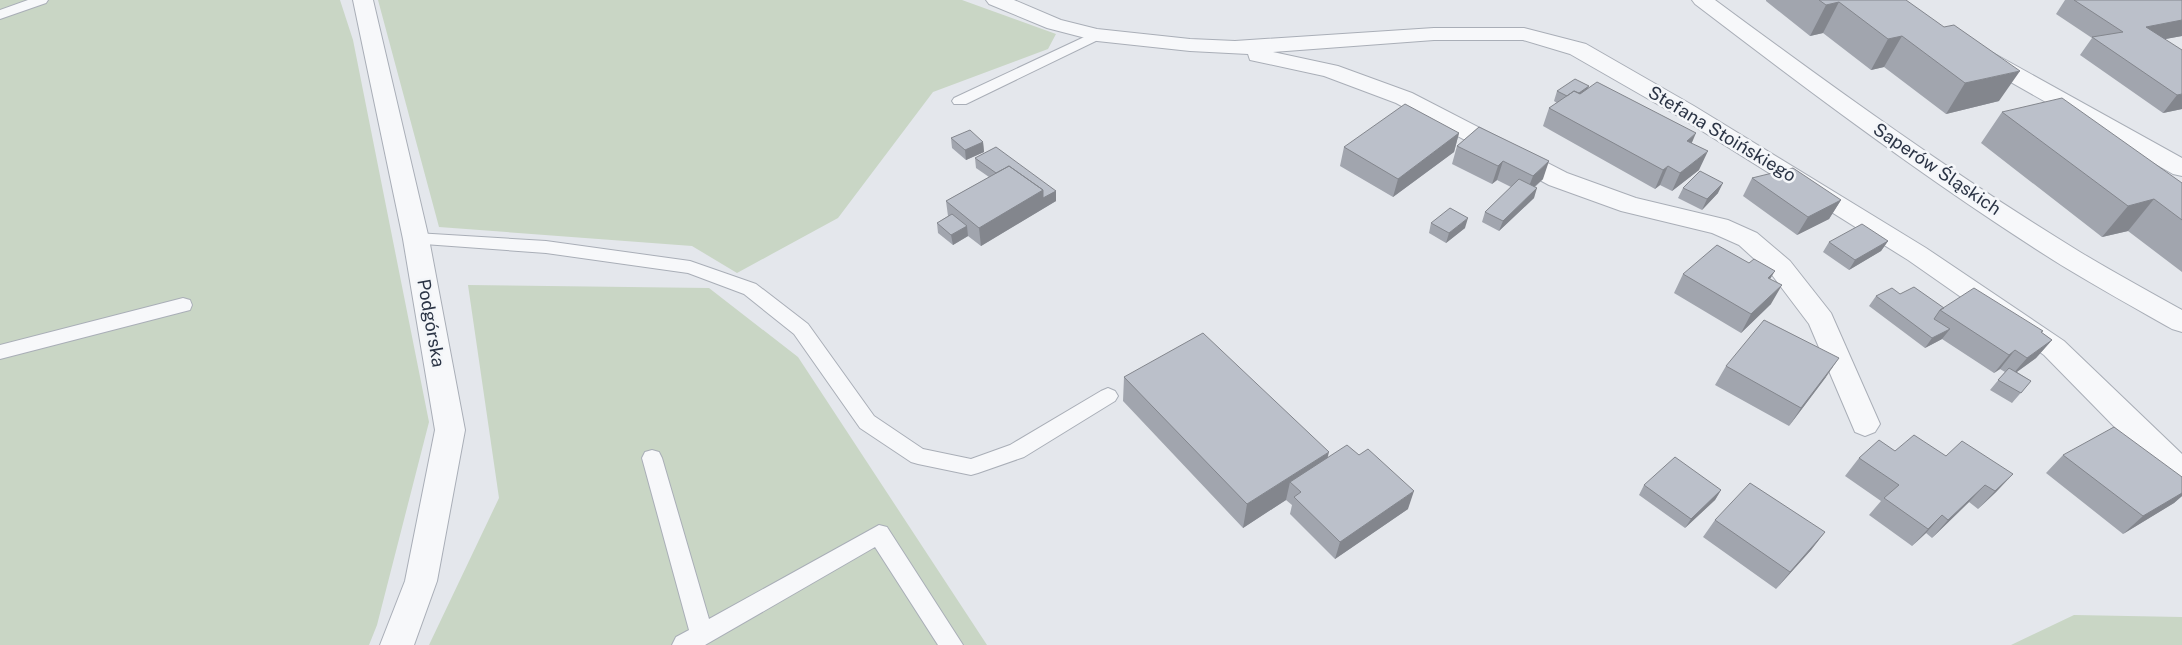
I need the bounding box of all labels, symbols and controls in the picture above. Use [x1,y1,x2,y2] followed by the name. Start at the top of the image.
[1645,81,1800,186] street label: Stefana Stoińskiego
[1870,117,2006,219] street label: Saperów Śląskich
[413,277,450,369] street label: Podgórska

